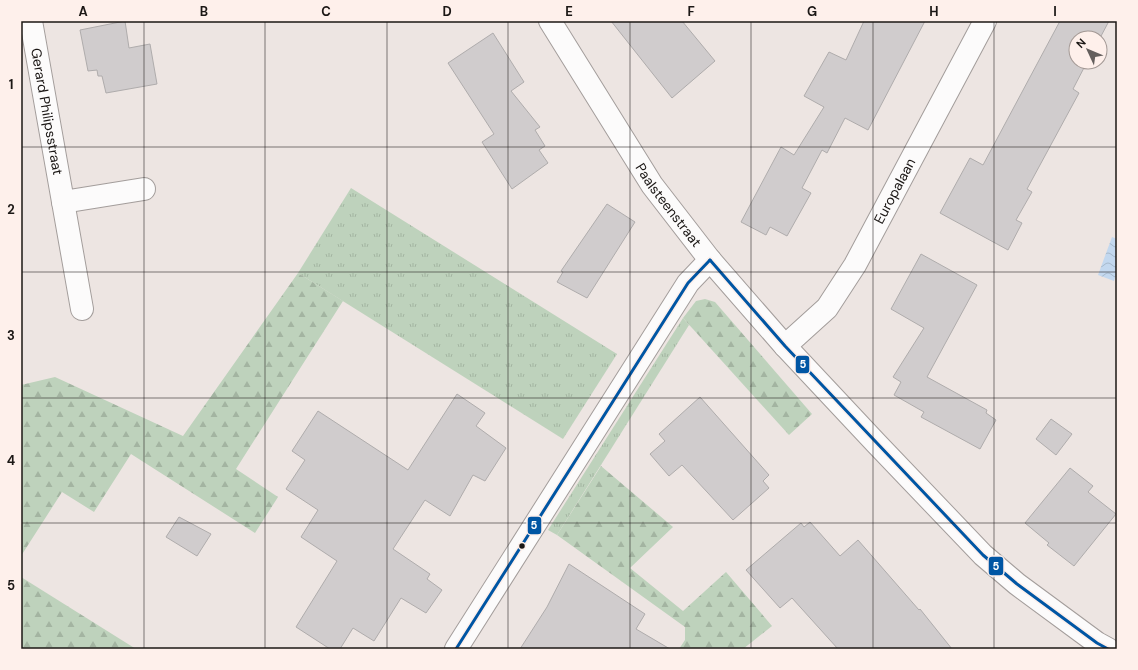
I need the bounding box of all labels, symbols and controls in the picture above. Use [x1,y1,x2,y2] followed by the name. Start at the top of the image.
[78,3,88,20] text: A
[200,3,208,20] text: B
[321,3,331,20] text: C
[442,3,452,20] text: D
[565,3,573,20] text: E
[687,3,695,20] text: F
[807,3,817,20] text: G
[929,3,939,20] text: H
[1053,3,1057,20] text: I
[1068,30,1108,70] north arrow
[1073,35,1089,51] text: N
[27,47,67,177] street label: Gerard Philipsstraat
[9,76,13,93] text: 1
[870,155,919,227] street label: Europalaan
[632,160,706,251] street label: Paalsteenstraat
[7,201,15,218] text: 2
[7,327,15,344] text: 3
[795,355,810,374] line badge: 5
[800,357,807,371] text: 5
[7,452,15,469] text: 4
[527,516,542,535] line badge: 5
[531,518,538,532] text: 5
[517,541,527,551] unlabelled marker
[988,556,1004,576] line badge: 5
[993,559,1000,573] text: 5
[7,577,15,594] text: 5

